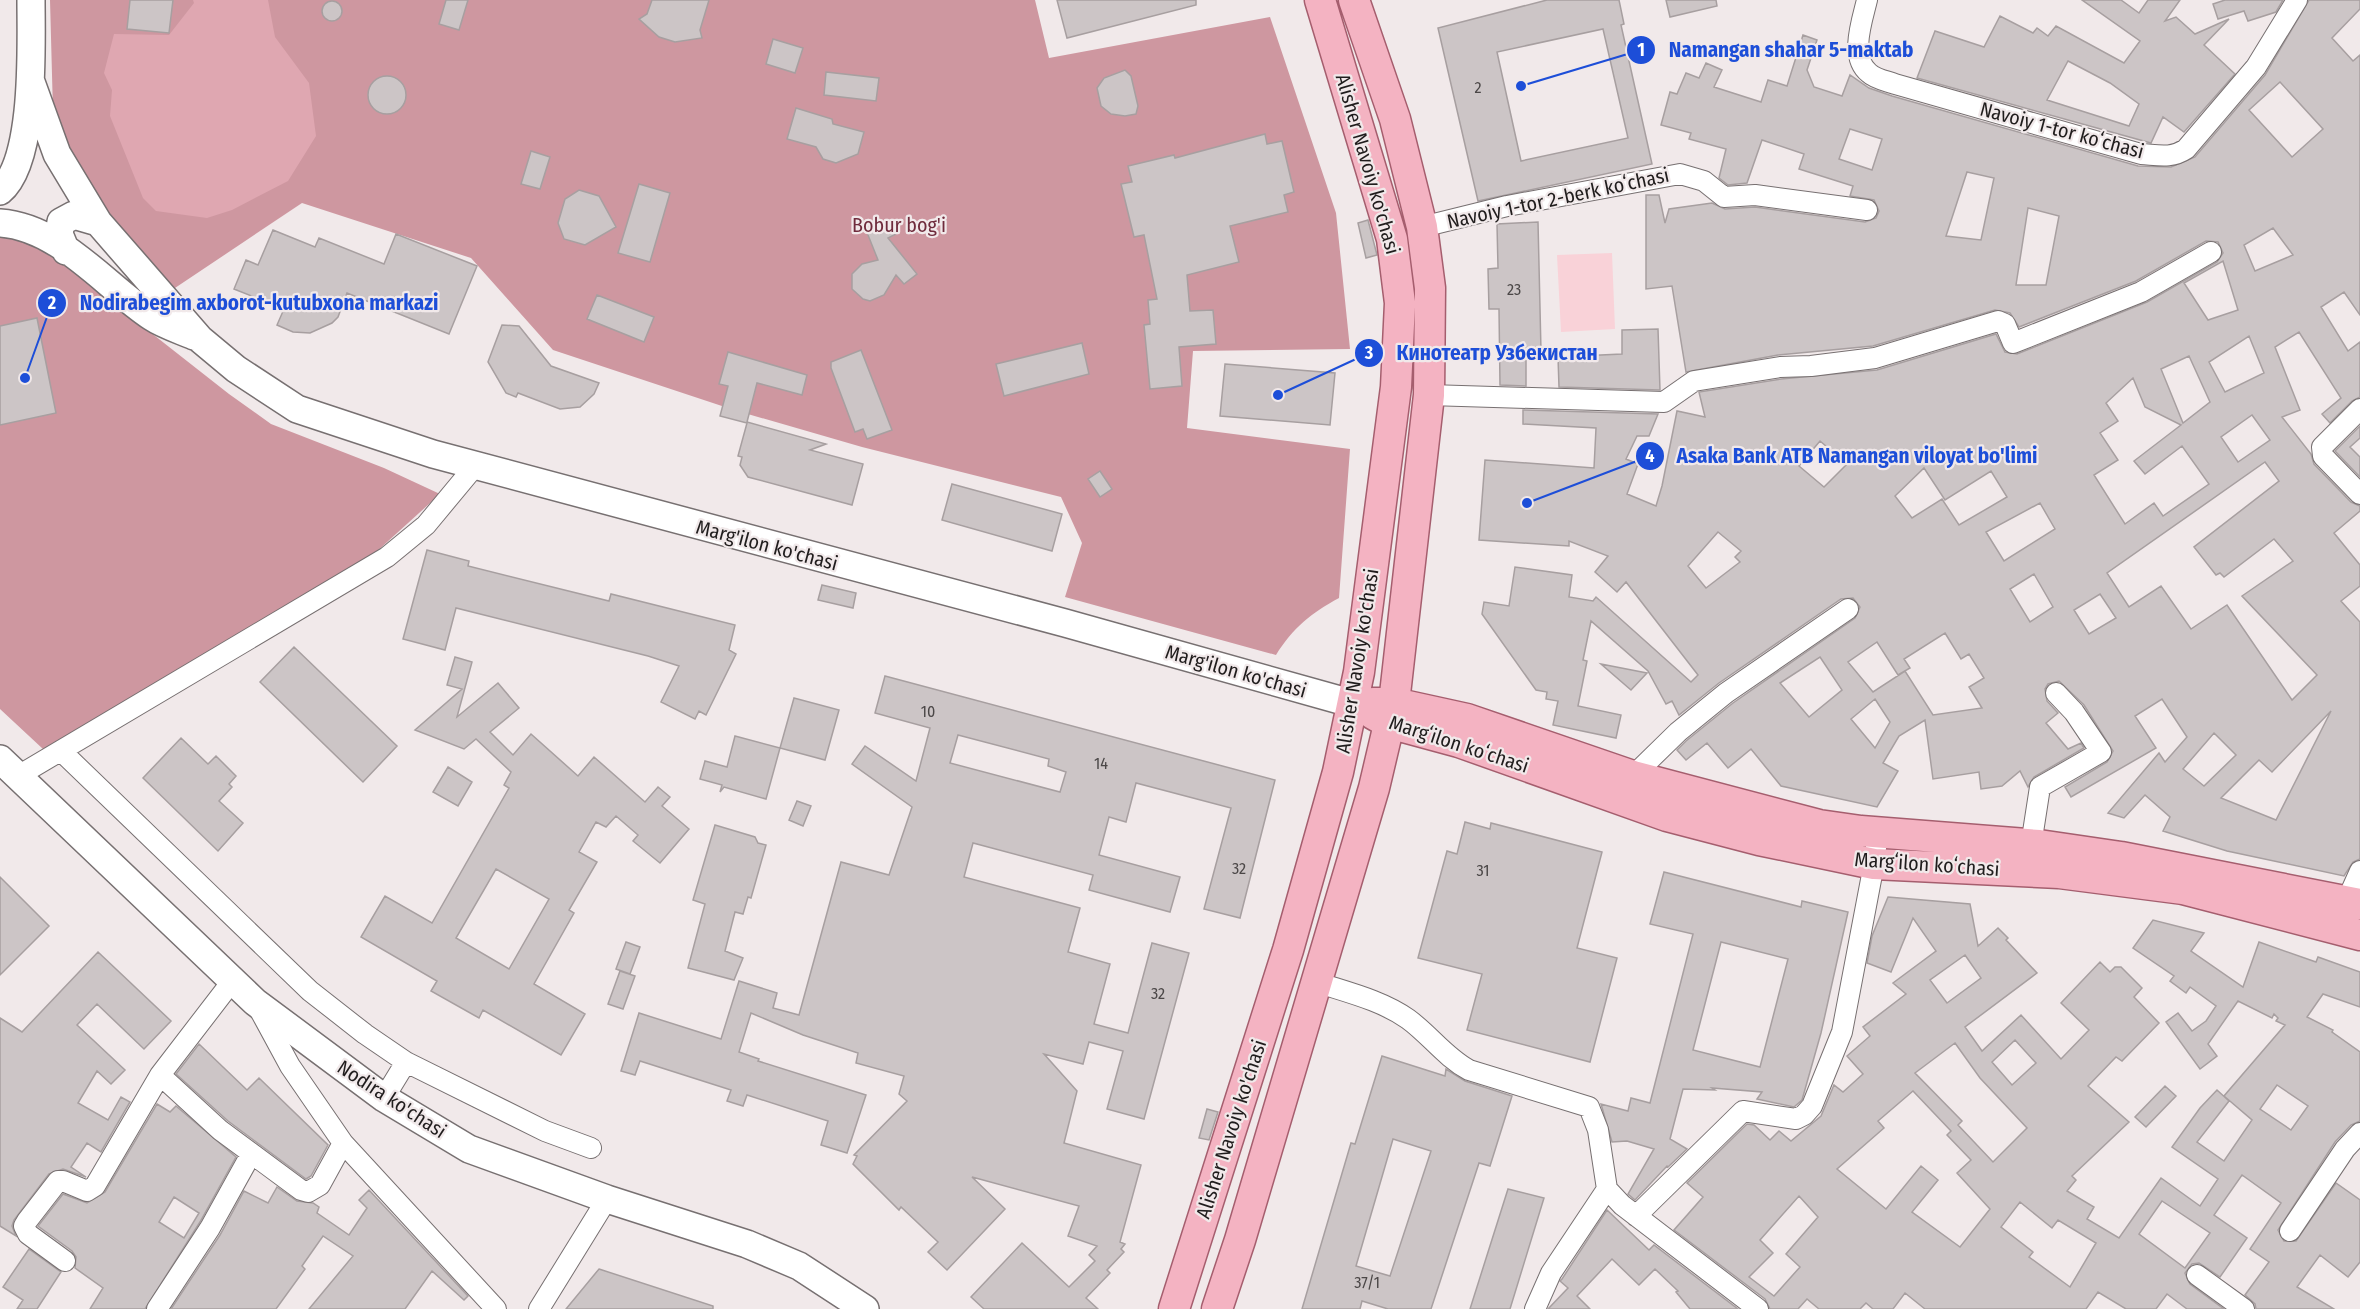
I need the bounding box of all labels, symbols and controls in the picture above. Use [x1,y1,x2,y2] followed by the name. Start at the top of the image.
[1626,30,1925,69] callout: Namangan shahar 5-maktab
[1669,37,1913,63] text: Namangan shahar 5-maktab
[1637,39,1645,61] text: 1
[1331,71,1405,257] street label: Alisher Navoiy ko'chasi
[1474,78,1482,97] house number: 2
[1977,97,2147,163] street label: Navoiy 1-tor koʻchasi
[1445,163,1671,233] street label: Navoiy 1-tor 2-berk koʻchasi
[852,213,946,237] park label: Bobur bog'i
[1507,280,1521,299] house number: 23
[37,283,450,322] callout: Nodirabegim axborot-kutubxona markazi
[80,290,438,316] text: Nodirabegim axborot-kutubxona markazi
[47,292,56,314] text: 2
[1354,333,1609,372] callout: Кинотеатр Узбекистан
[1396,340,1598,366] text: Кинотеатр Узбекистан
[1364,342,1374,364] text: 3
[1635,437,2049,476] callout: Asaka Bank ATB Namangan viloyat bo'limi
[1676,443,2037,469] text: Asaka Bank ATB Namangan viloyat bo'limi
[1645,445,1655,467] text: 4
[693,515,841,575] street label: Marg'ilon ko'chasi
[1331,567,1383,755] street label: Alisher Navoiy ko'chasi
[1163,639,1309,703] street label: Marg'ilon ko'chasi
[921,702,935,721] house number: 10
[1386,710,1532,778] street label: Margʻilon koʻchasi
[1094,754,1108,773] house number: 14
[1854,847,2000,881] street label: Margʻilon koʻchasi
[1232,859,1246,878] house number: 32
[1476,861,1490,880] house number: 31
[1151,984,1165,1003] house number: 32
[1191,1036,1271,1222] street label: Alisher Navoiy ko'chasi
[333,1055,451,1143] street label: Nodira ko'chasi
[1354,1273,1380,1292] house number: 37/1

